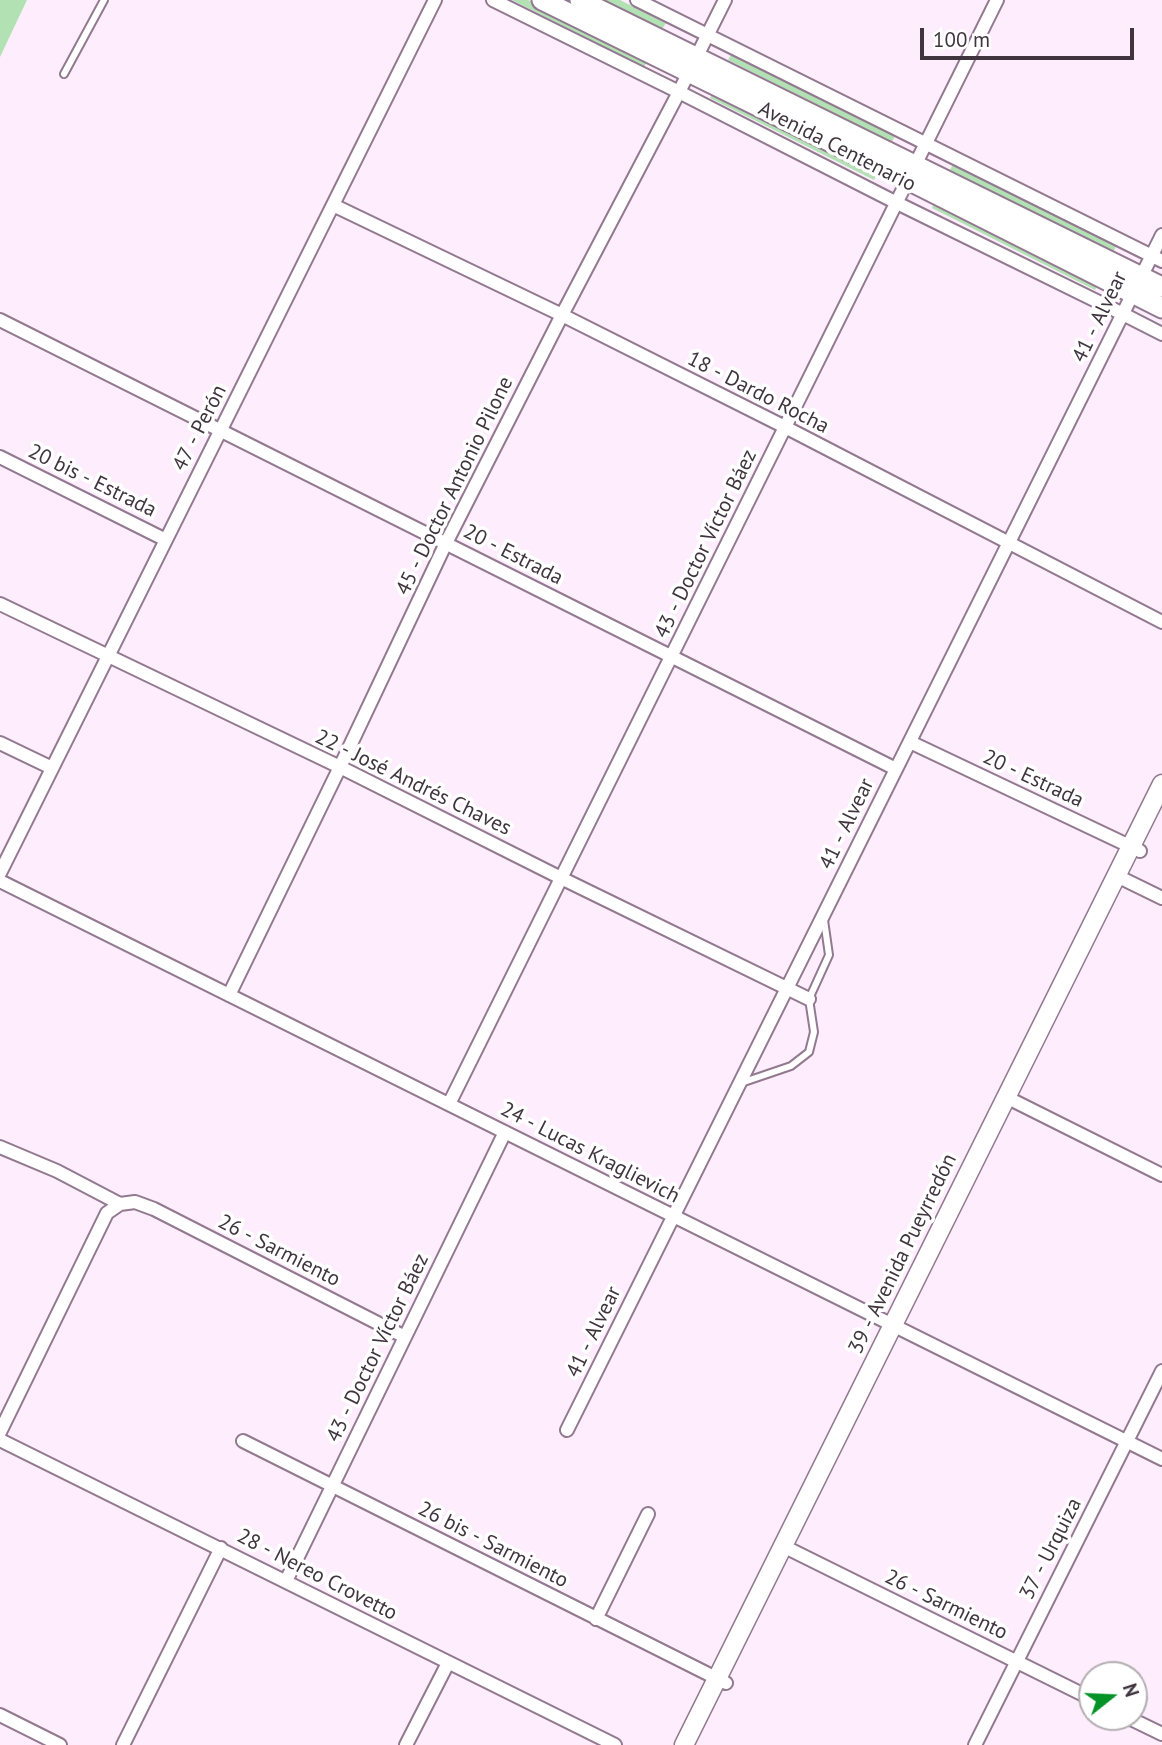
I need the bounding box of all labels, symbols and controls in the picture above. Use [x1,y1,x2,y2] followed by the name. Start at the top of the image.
[924,14,1138,58] scale bar
[933,26,990,53] text: 100 m
[754,96,920,198] street label: Avenida Centenario
[1067,267,1133,367] street label: 41 - Alvear
[683,347,833,439] street label: 18 - Dardo Rocha
[391,373,519,599] street label: 45 - Doctor Antonio Pilone
[168,381,232,475] street label: 47 - Perón
[24,439,160,523] street label: 20 bis - Estrada
[649,446,763,642] street label: 43 - Doctor Víctor Báez
[459,519,567,591] street label: 20 - Estrada
[311,725,515,841] street label: 22 - José Andrés Chaves
[979,745,1087,813] street label: 20 - Estrada
[814,774,880,874] street label: 41 - Alvear
[496,1097,684,1209] street label: 24 - Lucas Kraglievich
[844,1150,962,1358] street label: 39 - Avenida Pueyrredón
[214,1210,344,1292] street label: 26 - Sarmiento
[321,1250,435,1446] street label: 43 - Doctor Víctor Báez
[561,1282,627,1382] street label: 41 - Alvear
[1015,1494,1087,1604] street label: 37 - Urquiza
[414,1496,572,1594] street label: 26 bis - Sarmiento
[233,1524,401,1626] street label: 28 - Nereo Crovetto
[881,1564,1011,1646] street label: 26 - Sarmiento
[1078,1661,1148,1731] north arrow
[1118,1680,1144,1700] text: N

